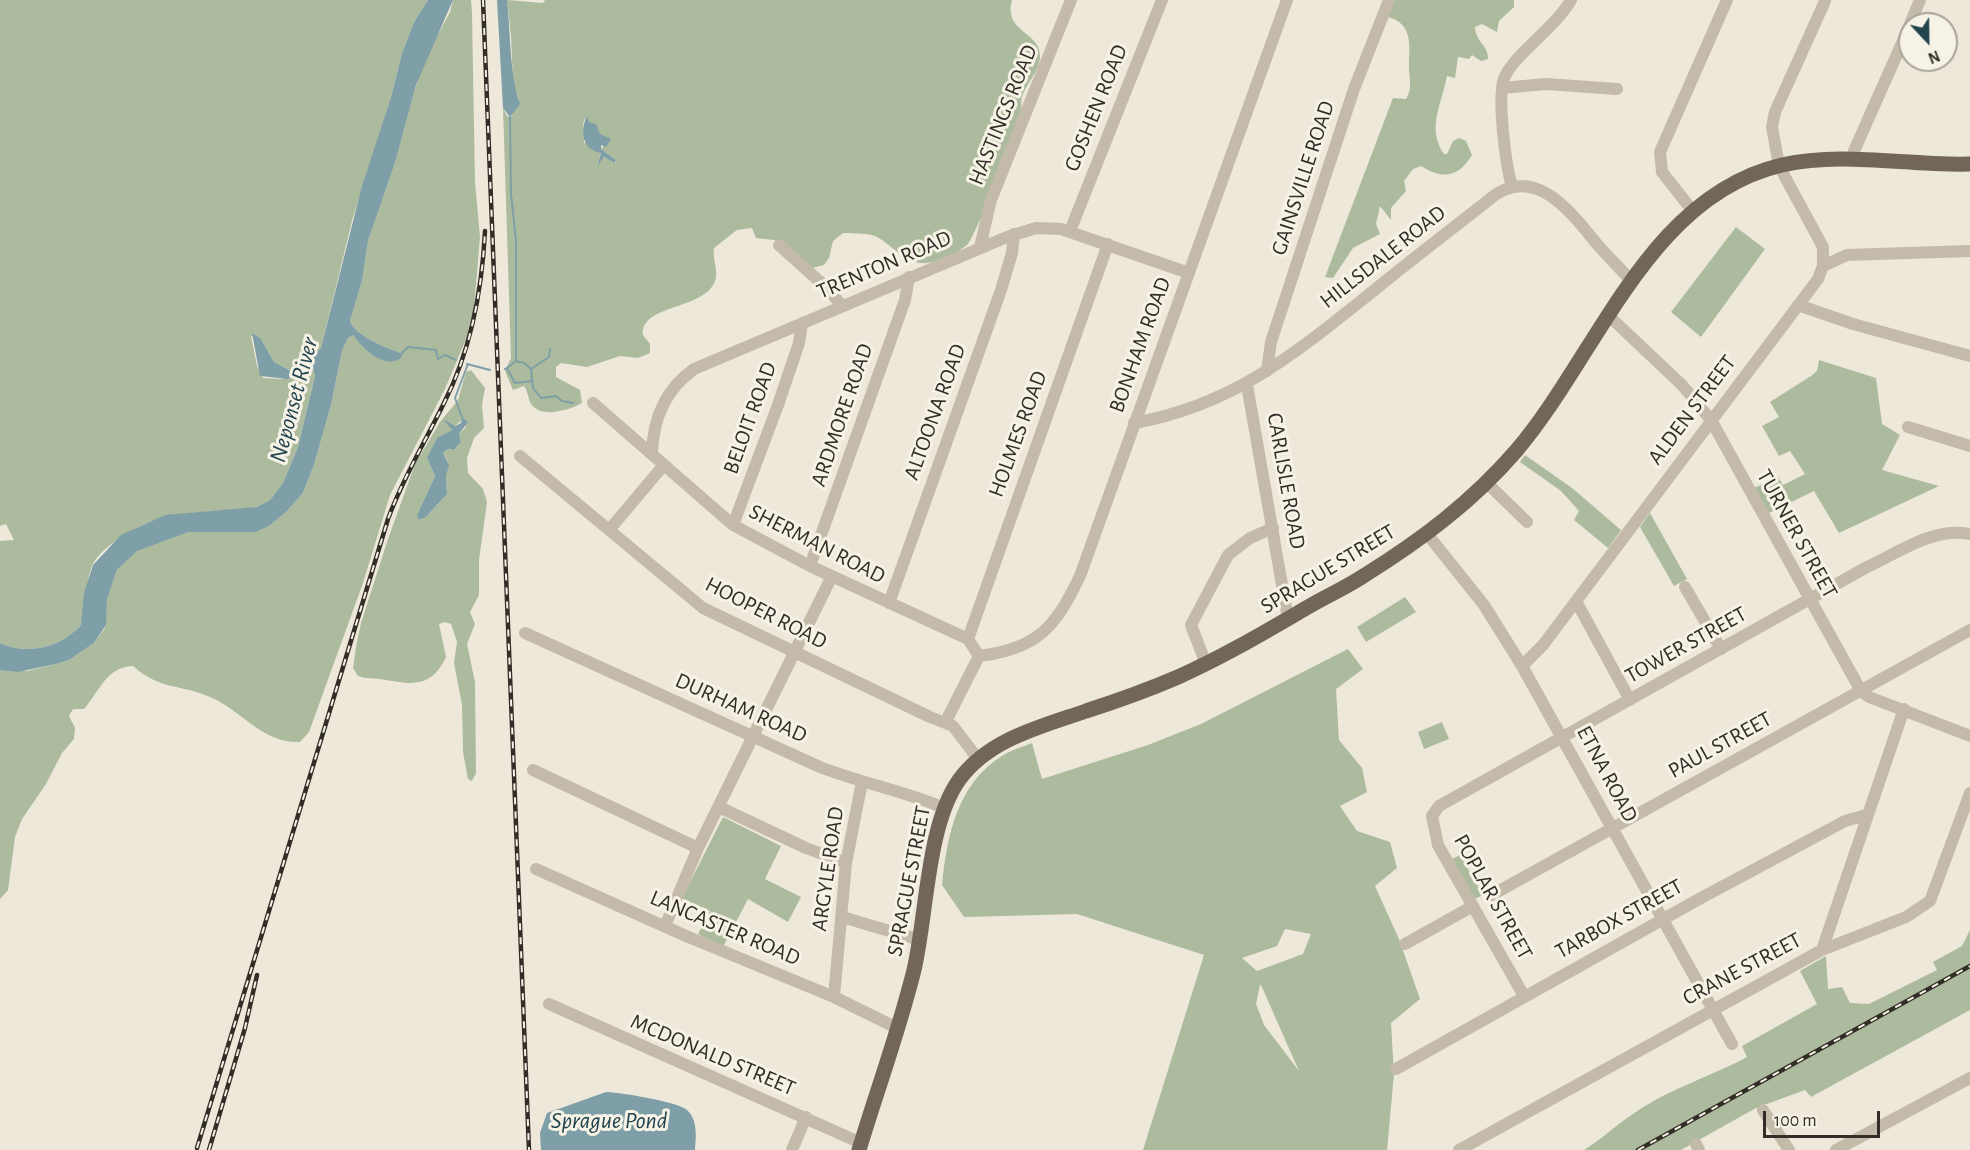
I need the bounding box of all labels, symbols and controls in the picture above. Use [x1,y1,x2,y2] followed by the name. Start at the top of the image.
[1898,12,1958,72] north arrow
[963,41,1043,189] street label: HASTINGS ROAD
[1059,41,1133,175] street label: GOSHEN ROAD
[1926,47,1942,66] text: N
[1266,98,1340,258] street label: GAINSVILLE ROAD
[1315,200,1451,314] street label: HILLSDALE ROAD
[813,225,955,305] street label: TRENTON ROAD
[1103,274,1177,416] street label: BONHAM ROAD
[263,334,325,466] water label: Neponset River
[805,340,879,490] street label: ARDMORE ROAD
[898,340,972,484] street label: ALTOONA ROAD
[1642,350,1742,470] street label: ALDEN STREET
[718,358,782,478] street label: BELOIT ROAD
[983,367,1053,501] street label: HOLMES ROAD
[1261,411,1311,551] street label: CARLISLE ROAD
[1751,465,1843,603] street label: TURNER STREET
[744,498,890,590] street label: SHERMAN ROAD
[1256,518,1400,620] street label: SPRAGUE STREET
[701,571,831,655] street label: HOOPER ROAD
[1621,601,1751,689] street label: TOWER STREET
[671,667,811,749] street label: DURHAM ROAD
[1664,706,1776,784] street label: PAUL STREET
[1571,721,1643,827] street label: ETNA ROAD
[881,804,937,958] street label: SPRAGUE STREET
[806,805,850,933] street label: ARGYLE ROAD
[1448,830,1538,964] street label: POPLAR STREET
[1551,873,1687,965] street label: TARBOX STREET
[646,884,804,972] street label: LANCASTER ROAD
[1678,927,1806,1011] street label: CRANE STREET
[627,1008,799,1102] street label: MCDONALD STREET
[1766,1099,1883,1137] scale bar
[551,1107,667,1135] water label: Sprague Pond
[1774,1112,1817,1130] text: 100 m

